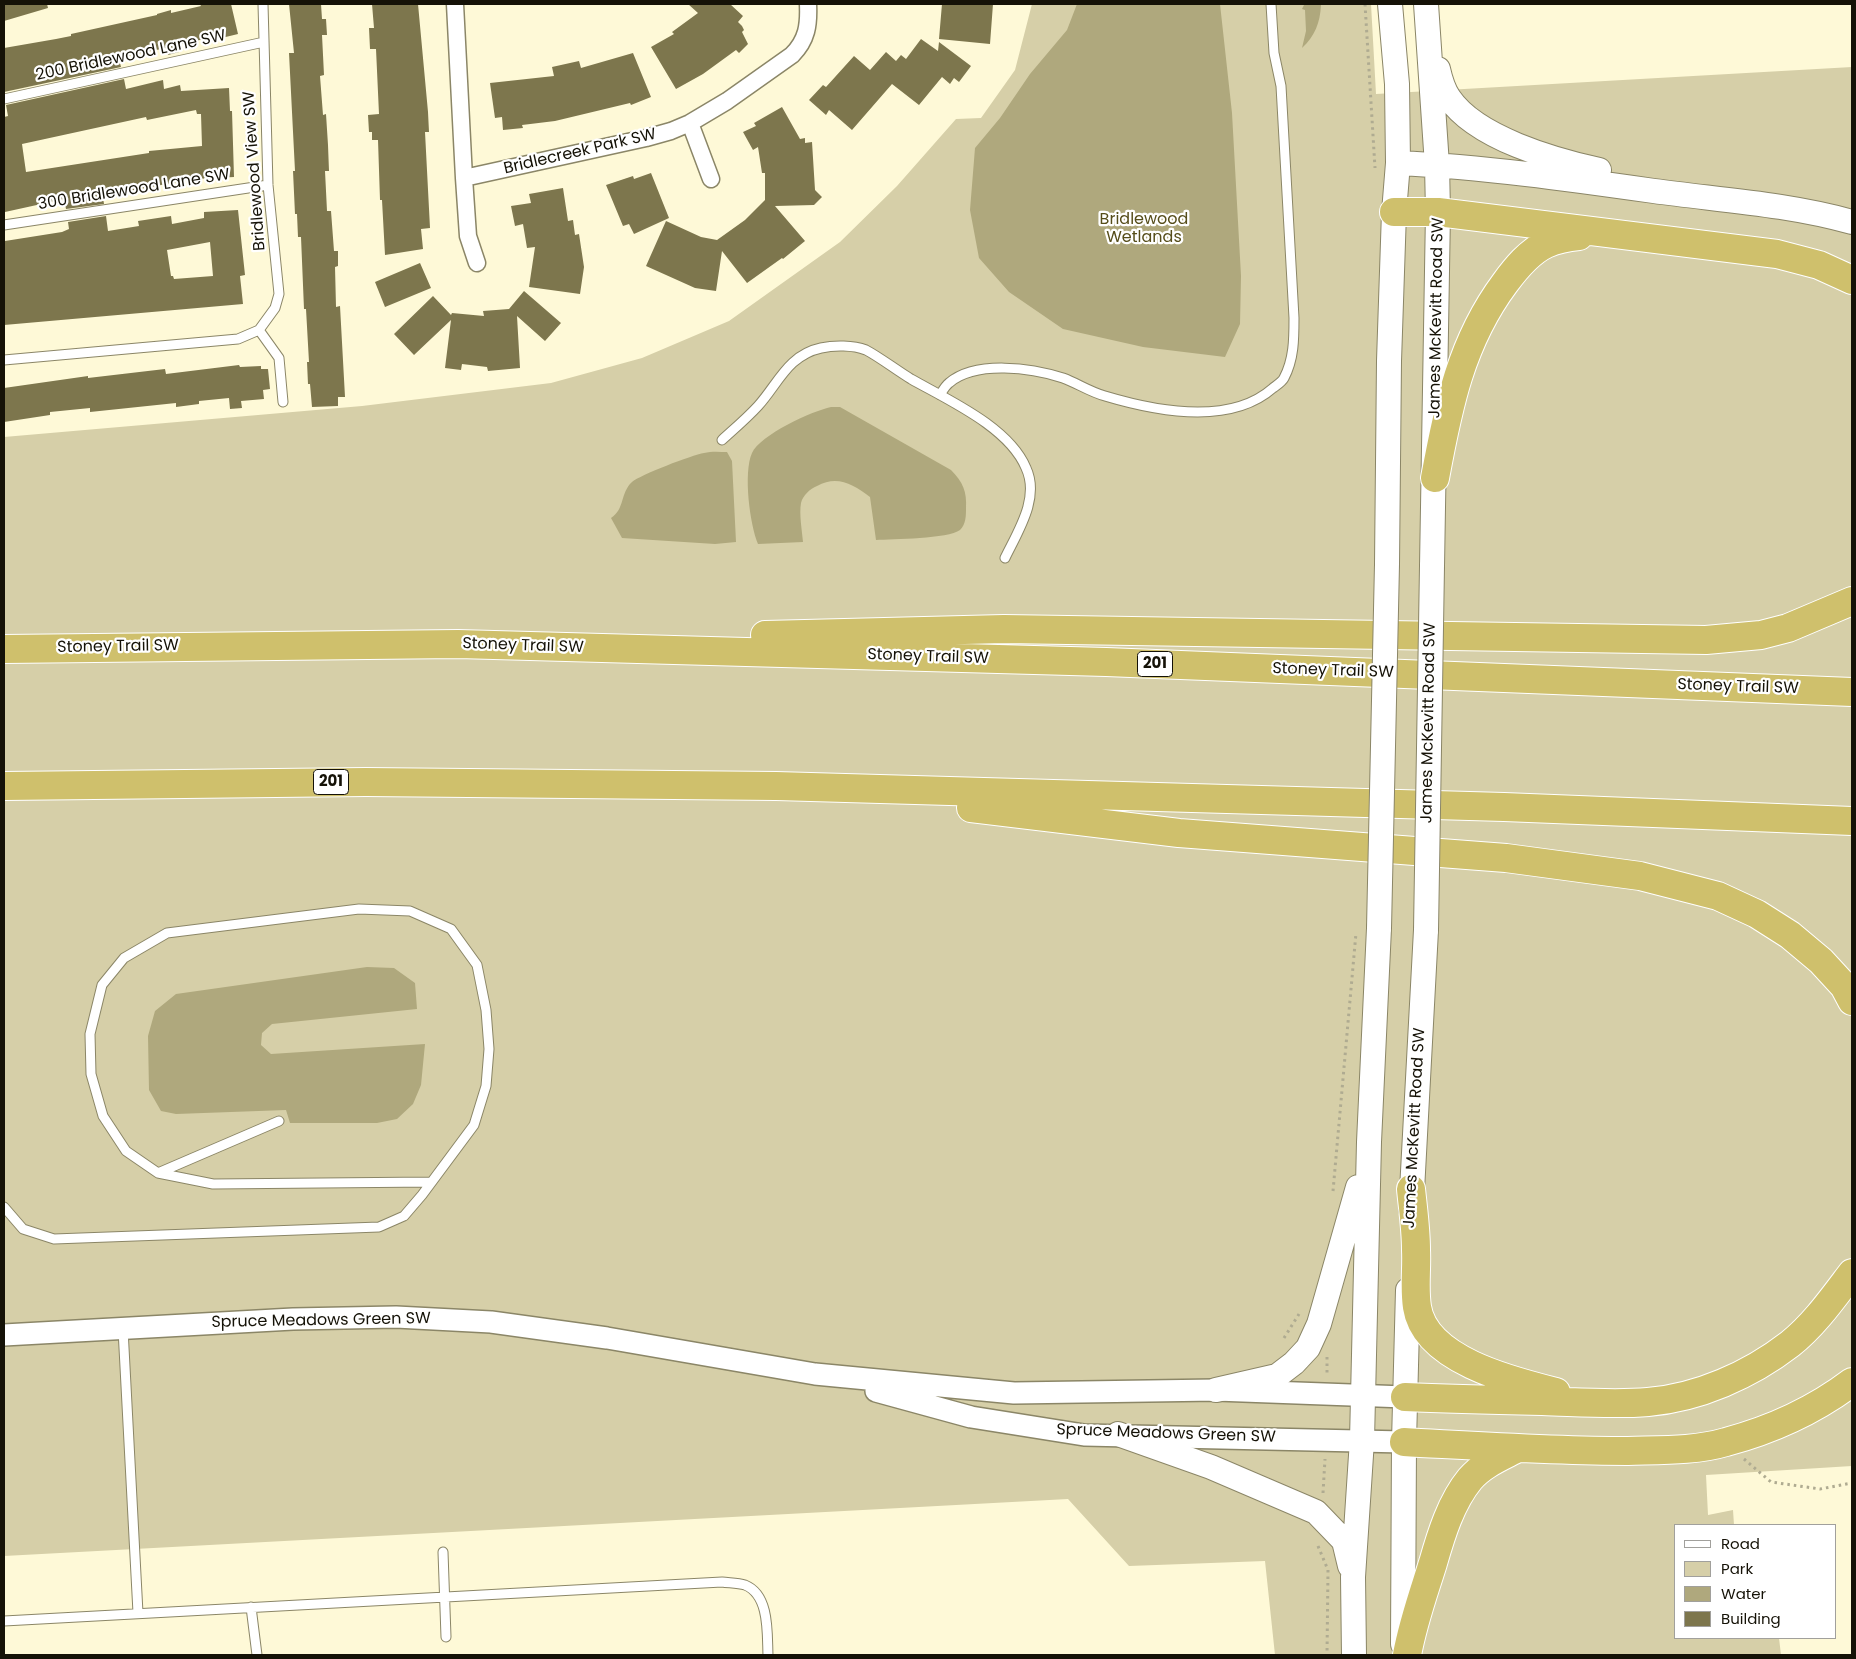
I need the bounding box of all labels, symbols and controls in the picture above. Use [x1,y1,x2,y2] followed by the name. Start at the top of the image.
[34,26,228,86] street label: 200 Bridlewood Lane SW
[240,90,270,252] street label: Bridlewood View SW
[502,125,658,179] street label: Bridlecreek Park SW
[37,165,231,215] street label: 300 Bridlewood Lane SW
[1100,210,1188,248] park label: Bridlewood Wetlands
[1426,217,1448,419] street label: James McKevitt Road SW
[1418,622,1440,824] street label: James McKevitt Road SW
[462,634,584,658] street label: Stoney Trail SW
[57,636,179,658] street label: Stoney Trail SW
[867,645,989,669] street label: Stoney Trail SW
[1138,652,1172,676] road number: 201
[1272,659,1394,683] street label: Stoney Trail SW
[1677,675,1799,699] street label: Stoney Trail SW
[314,770,348,794] road number: 201
[1400,1027,1430,1229] street label: James McKevitt Road SW
[211,1309,431,1333] street label: Spruce Meadows Green SW
[1056,1421,1276,1447] street label: Spruce Meadows Green SW
[1674,1524,1836,1639] legend
[1721,1533,1760,1554] text: Road
[1721,1558,1753,1579] text: Park
[1721,1583,1766,1604] text: Water
[1721,1608,1781,1629] text: Building

